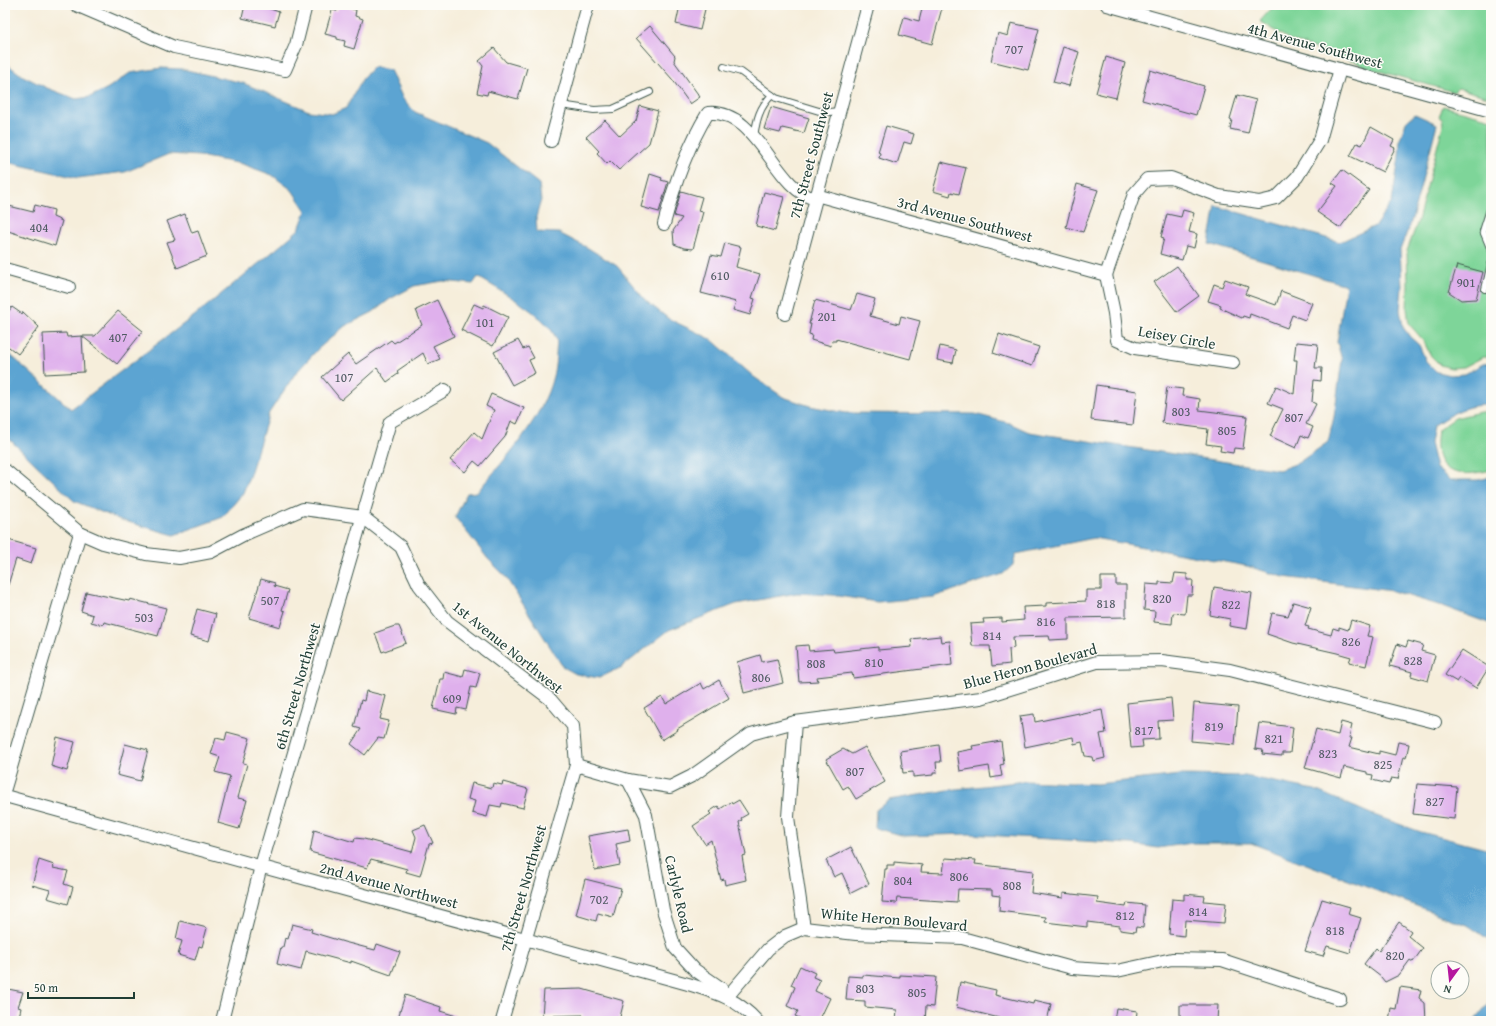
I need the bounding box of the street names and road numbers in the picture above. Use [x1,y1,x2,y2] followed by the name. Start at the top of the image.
[1245,17,1386,73] street label: 4th Avenue Southwest
[784,88,838,221] street label: 7th Street Southwest
[895,191,1036,247] street label: 3rd Avenue Southwest
[1137,320,1217,354] street label: Leisey Circle
[448,596,568,699] street label: 1st Avenue Northwest
[269,619,325,752] street label: 6th Street Northwest
[961,638,1099,694] street label: Blue Heron Boulevard
[495,821,551,954] street label: 7th Street Northwest
[660,853,698,935] street label: Carlyle Road
[318,856,461,914] street label: 2nd Avenue Northwest
[820,902,968,936] street label: White Heron Boulevard

